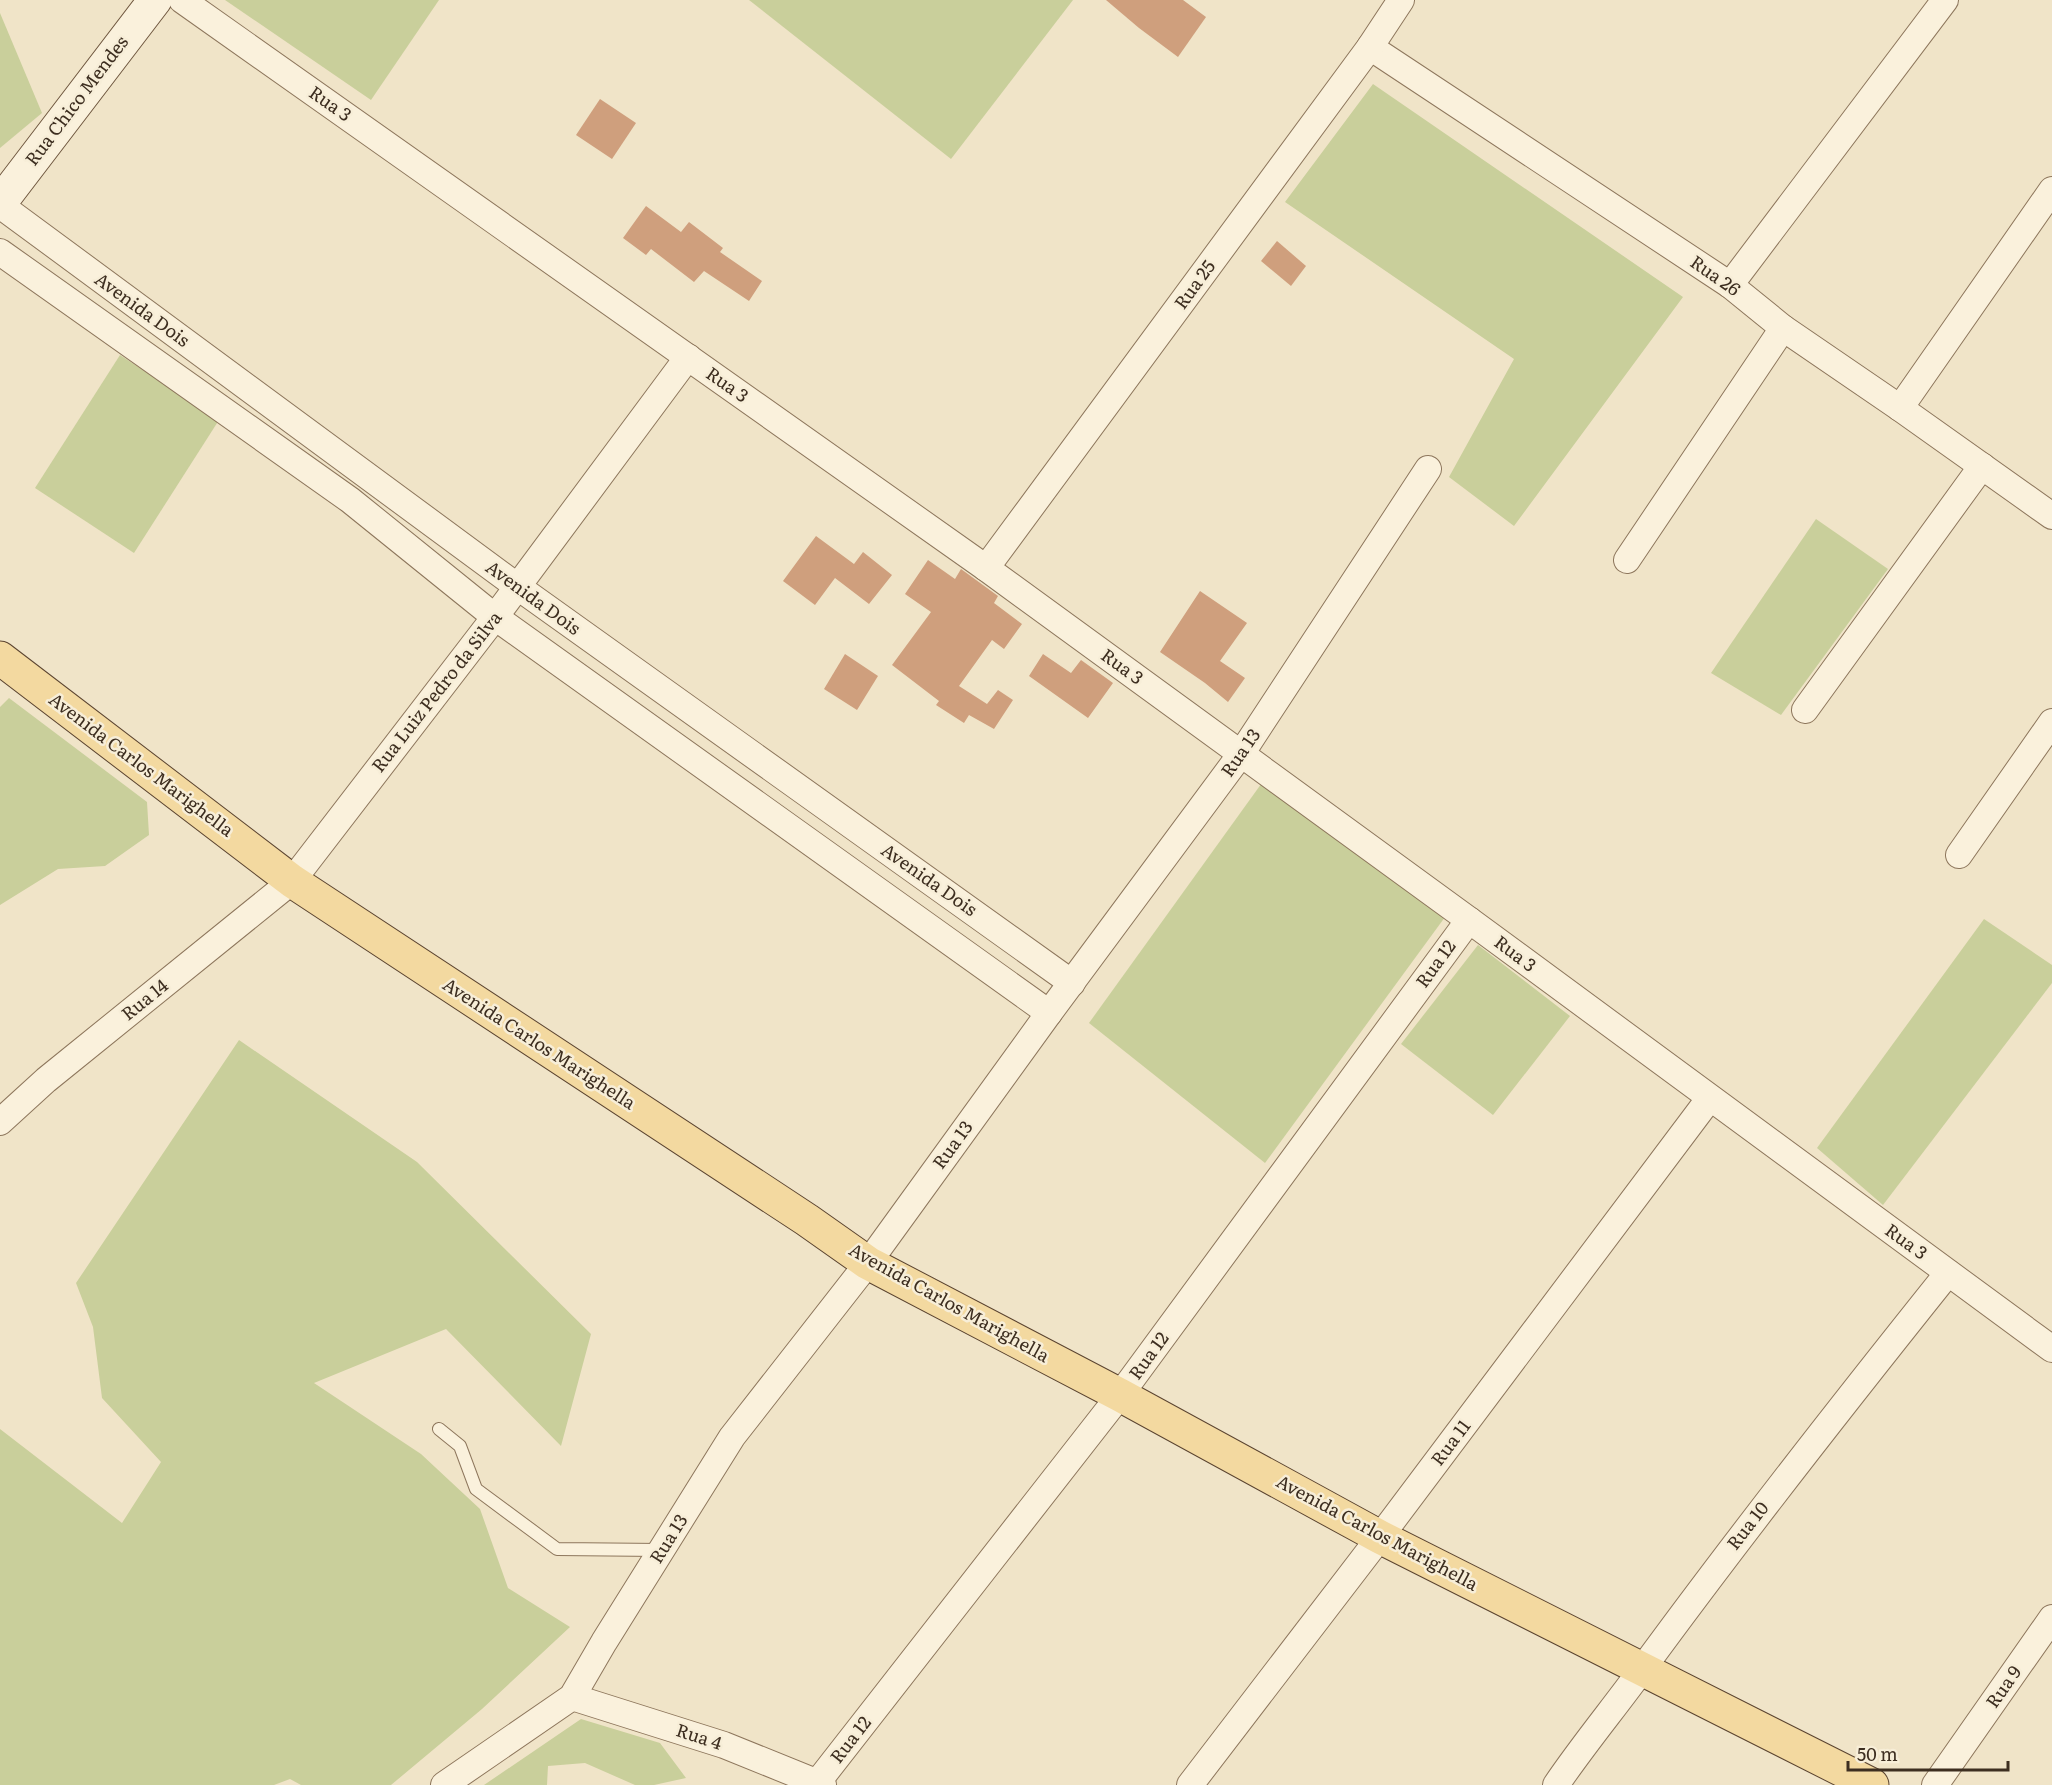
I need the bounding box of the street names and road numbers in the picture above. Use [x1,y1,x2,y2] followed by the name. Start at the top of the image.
[18,29,134,171] street label: Rua Chico Mendes
[304,78,358,127] street label: Rua 3
[1685,248,1747,302] street label: Rua 26
[1167,254,1221,314] street label: Rua 25
[90,265,196,353] street label: Avenida Dois
[701,359,755,408] street label: Rua 3
[481,553,587,641] street label: Avenida Dois
[364,605,508,777] street label: Rua Luiz Pedro da Silva
[1096,641,1150,690] street label: Rua 3
[44,685,240,843] street label: Avenida Carlos Marighella
[1213,722,1266,782] street label: Rua 13
[876,836,983,922] street label: Avenida Dois
[1489,928,1543,978] street label: Rua 3
[1408,934,1461,993] street label: Rua 12
[438,970,642,1116] street label: Avenida Carlos Marighella
[115,971,173,1026] street label: Rua 14
[925,1114,979,1174] street label: Rua 13
[1880,1216,1934,1265] street label: Rua 3
[845,1235,1055,1368] street label: Avenida Carlos Marighella
[1121,1326,1174,1385] street label: Rua 12
[1423,1413,1476,1471] street label: Rua 11
[1272,1467,1484,1597] street label: Avenida Carlos Marighella
[1719,1495,1774,1555] street label: Rua 10
[642,1508,693,1568] street label: Rua 13
[1978,1659,2027,1713] street label: Rua 9
[823,1710,877,1768] street label: Rua 12
[673,1715,726,1756] street label: Rua 4

